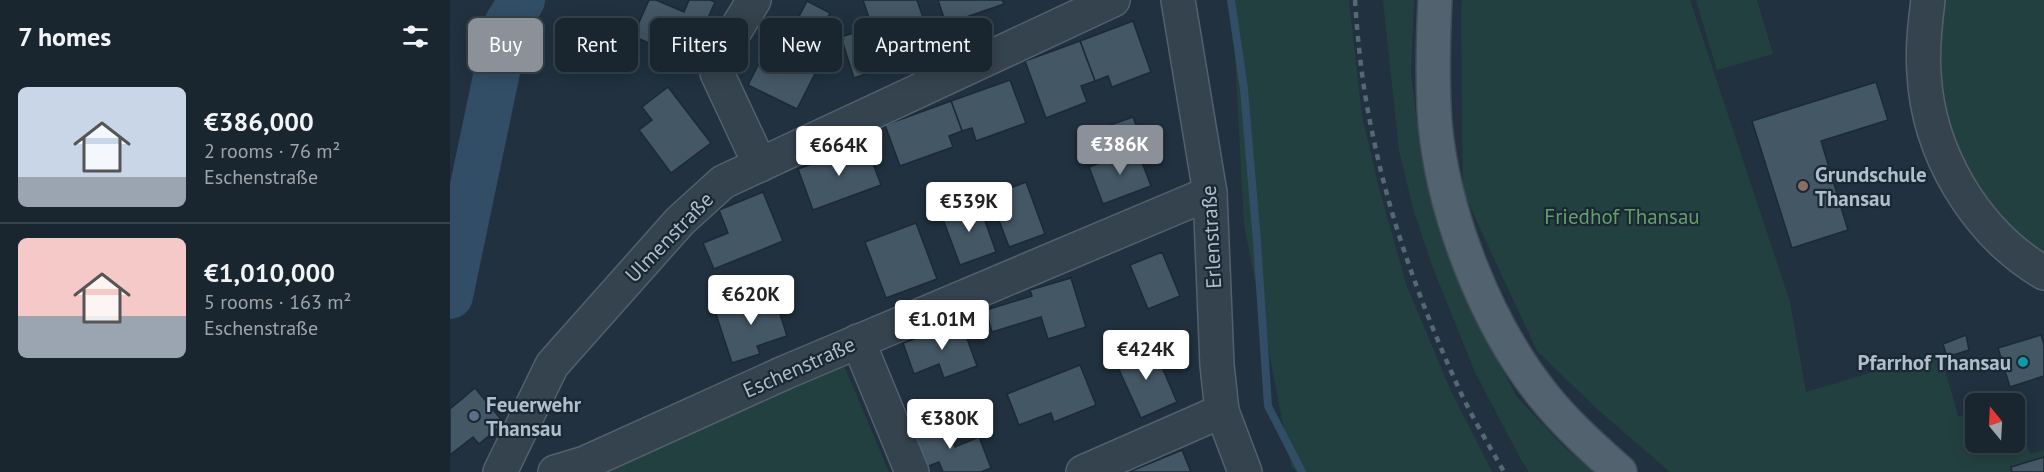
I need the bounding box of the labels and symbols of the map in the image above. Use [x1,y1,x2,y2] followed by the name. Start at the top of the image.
[1078,125,1162,176] pin: €386K
[797,126,881,177] pin: €664K
[1815,161,1927,212] place label: Grundschule Thansau
[1796,179,1810,193] marker: Grundschule Thansau
[927,182,1011,233] pin: €539K
[1195,185,1227,289] street label: Erlenstraße
[619,186,719,288] street label: Ulmenstraße
[1544,203,1700,230] park label: Friedhof Thansau
[709,275,793,326] pin: €620K
[893,300,991,351] pin: €1.01M
[739,330,859,404] street label: Eschenstraße
[1104,330,1188,381] pin: €424K
[1858,349,2011,376] place label: Pfarrhof Thansau
[2016,355,2030,369] marker: Pfarrhof Thansau
[486,391,582,442] place label: Feuerwehr Thansau
[1965,393,2025,453] north arrow
[908,399,992,450] pin: €380K
[467,409,481,423] marker: Feuerwehr Thansau

